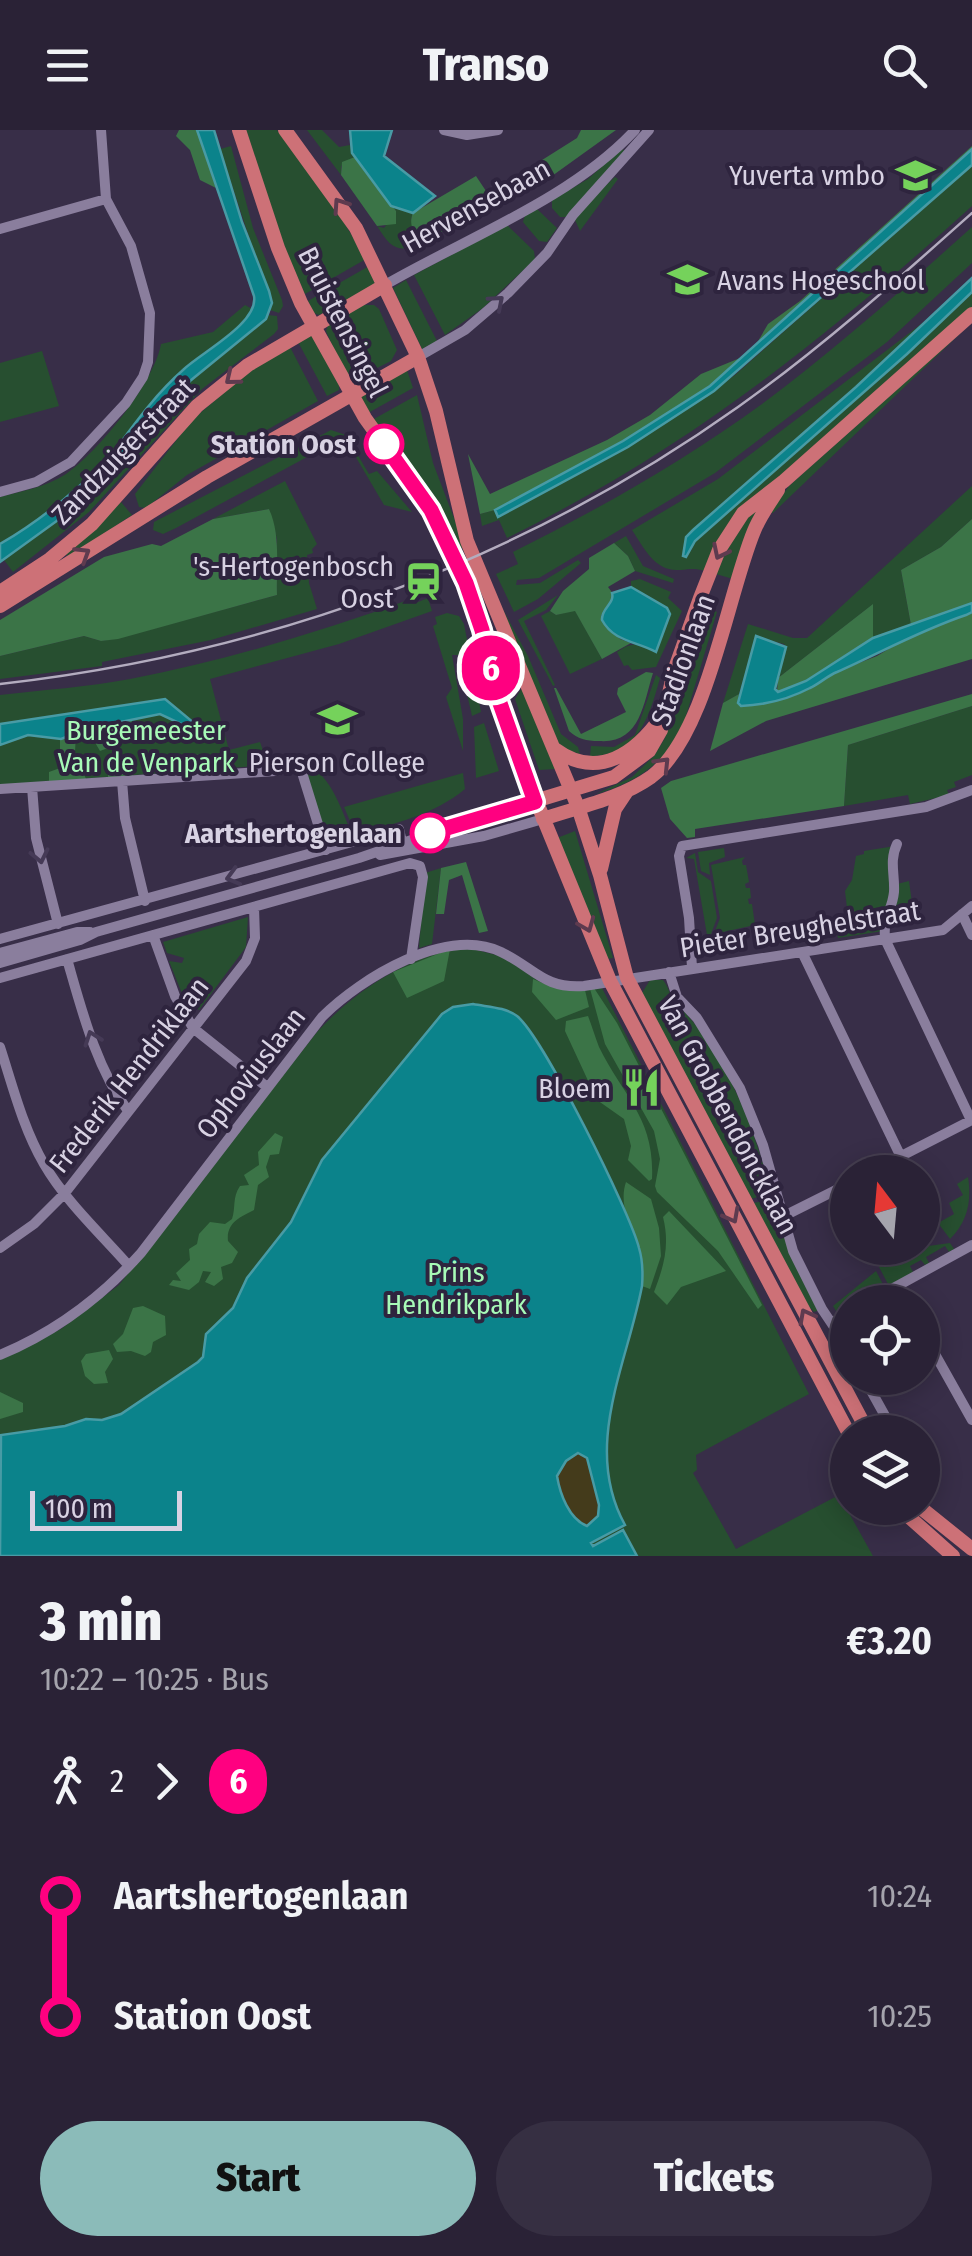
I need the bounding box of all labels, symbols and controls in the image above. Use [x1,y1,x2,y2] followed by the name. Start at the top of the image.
[40,38,95,93] icon: menu
[423,38,549,92] text: Transo
[877,38,932,93] icon: search
[396,152,556,260] street label: Hervensebaan
[894,154,936,196] school or university icon: Yuverta vmbo
[729,159,885,192] place label: Yuverta vmbo
[334,197,352,216] one-way arrow
[291,242,395,402] street label: Bruistensingel
[666,259,708,301] school or university icon: Avans Hogeschool
[717,264,925,297] place label: Avans Hogeschool
[485,295,504,313] one-way arrow
[225,366,243,384] one-way arrow
[45,370,202,531] street label: Zandzuigerstraat
[365,425,403,463] marker: Station Oost
[211,428,357,461] place label: Station Oost
[712,542,732,560] one-way arrow
[72,548,90,567] one-way arrow
[193,550,395,615] place label: 's-Hertogenbosch Oost
[403,561,445,603] station icon: 's-Hertogenbosch Oost
[644,590,722,730] street label: Stadionlaan
[458,636,524,700] line badge: 6
[482,647,500,689] text: 6
[316,698,358,740] school or university icon: Pierson College
[58,714,235,779] park label: Burgemeester Van de Venpark
[249,746,425,779] place label: Pierson College
[651,758,669,776] one-way arrow
[411,814,449,852] marker: Aartshertogenlaan
[184,817,402,850] place label: Aartshertogenlaan
[28,848,49,865] one-way arrow
[225,865,242,886] one-way arrow
[677,894,923,964] street label: Pieter Breughelstraat
[575,916,595,933] one-way arrow
[42,971,216,1179] street label: Frederik Hendriklaan
[651,990,805,1240] street label: Van Grobbendoncklaan
[190,1001,312,1145] street label: Ophoviuslaan
[83,1030,104,1047] one-way arrow
[620,1067,662,1109] restaurant icon: Bloem
[538,1072,611,1105] place label: Bloem
[830,1155,940,1265] north arrow
[830,1155,940,1525] map controls
[720,1205,740,1223] one-way arrow
[385,1256,528,1321] park label: Prins Hendrikpark
[830,1285,940,1395] button: locate
[798,1308,818,1326] one-way arrow
[830,1415,940,1525] button: layers
[30,1486,182,1530] scale bar
[45,1492,113,1525] text: 100 m
[40,1589,162,1655] text: 3 min
[847,1618,932,1664] text: €3.20
[40,1660,269,1698] text: 10:22 – 10:25 · Bus
[40,1754,95,1809] icon: walk
[139,1754,194,1809] icon: forward
[229,1760,247,1802] text: 6
[110,1762,124,1800] text: 2
[114,1873,408,1919] text: Aartshertogenlaan
[867,1877,932,1915] text: 10:24
[114,1993,311,2039] text: Station Oost
[867,1997,932,2035] text: 10:25
[40,2121,476,2236] button: Start
[496,2121,932,2236] button: Tickets

